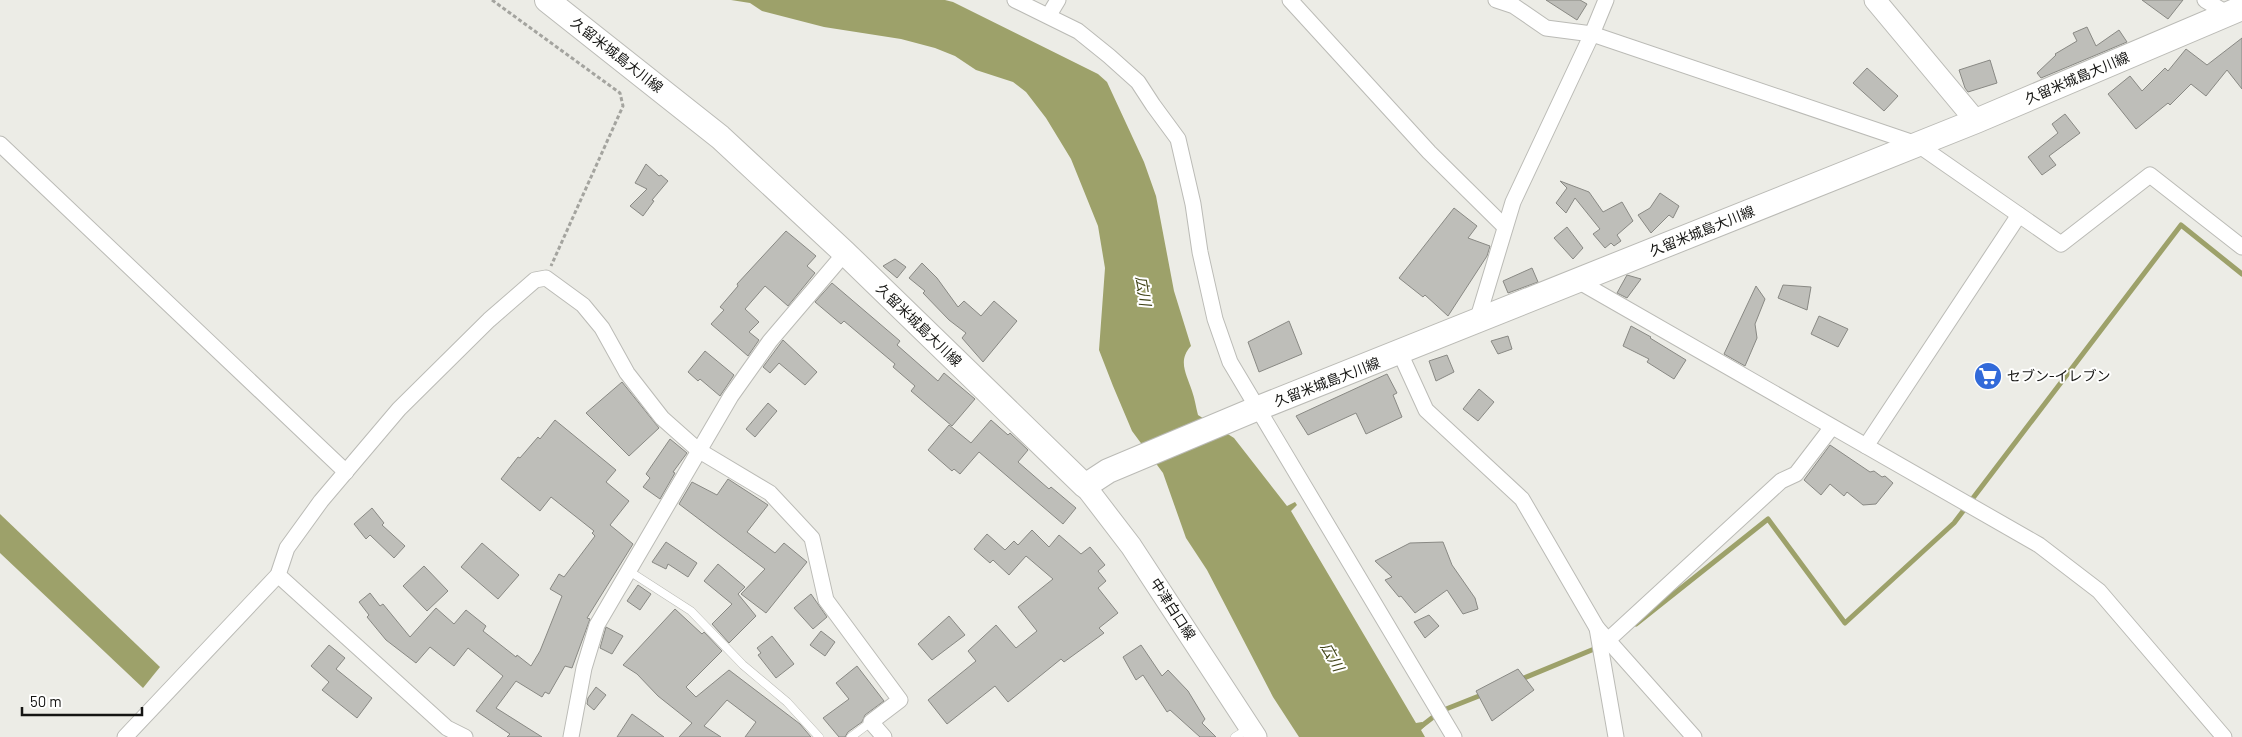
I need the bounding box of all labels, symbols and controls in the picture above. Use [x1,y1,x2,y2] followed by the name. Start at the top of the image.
[568,13,667,96] street label: 久留米城島大川線
[2022,48,2132,107] street label: 久留米城島大川線
[1647,202,1757,259] street label: 久留米城島大川線
[1133,275,1156,309] water label: 広川
[873,280,966,370] street label: 久留米城島大川線
[1271,354,1382,410] street label: 久留米城島大川線
[1973,361,2003,391] supermarket icon: セブン-イレブン
[2007,367,2111,384] place label: セブン-イレブン
[1147,575,1200,643] street label: 中津白口線
[1318,639,1349,676] water label: 広川
[22,684,142,716] scale bar
[30,692,62,710] text: 50 m

